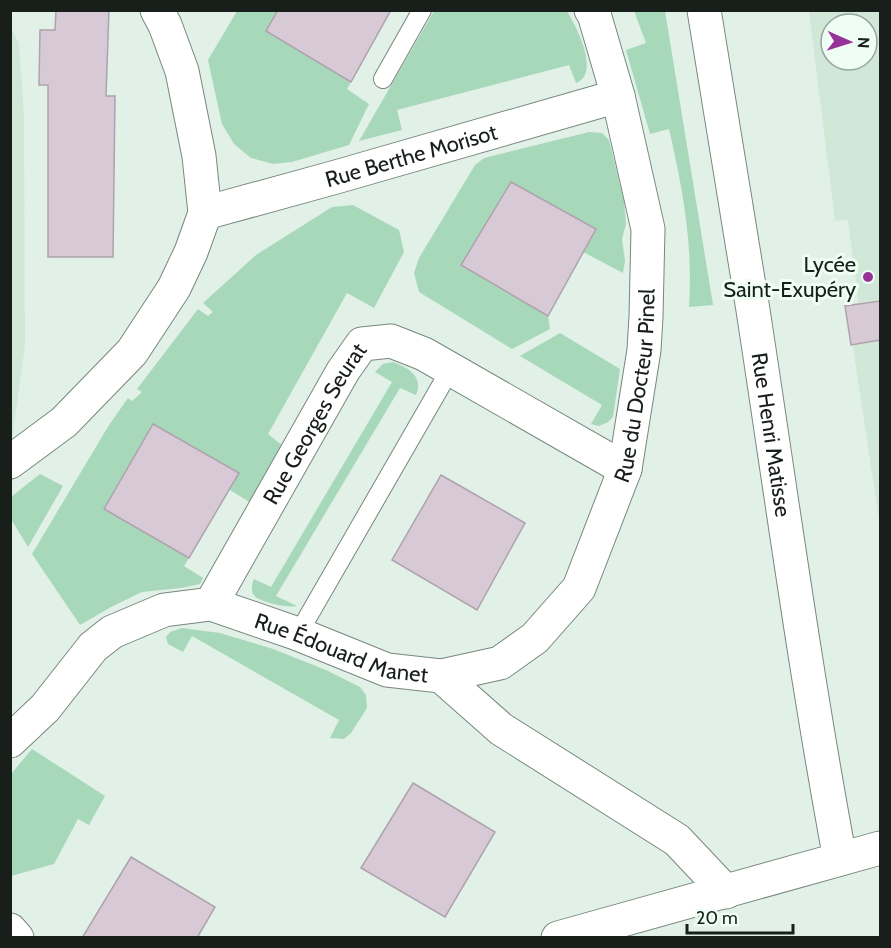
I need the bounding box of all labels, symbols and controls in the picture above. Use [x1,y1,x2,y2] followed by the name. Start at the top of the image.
[819,12,879,72] north arrow
[854,37,873,49] text: N
[322,118,501,193] street label: Rue Berthe Morisot
[723,251,856,303] place label: Lycée Saint-Exupéry
[861,270,875,284] marker: Lycée Saint-Exupéry
[608,287,660,486] street label: Rue du Docteur Pinel
[257,337,372,509] street label: Rue Georges Seurat
[746,351,797,519] street label: Rue Henri Matisse
[251,607,430,688] street label: Rue Édouard Manet
[687,897,794,935] scale bar
[696,907,738,929] text: 20 m

